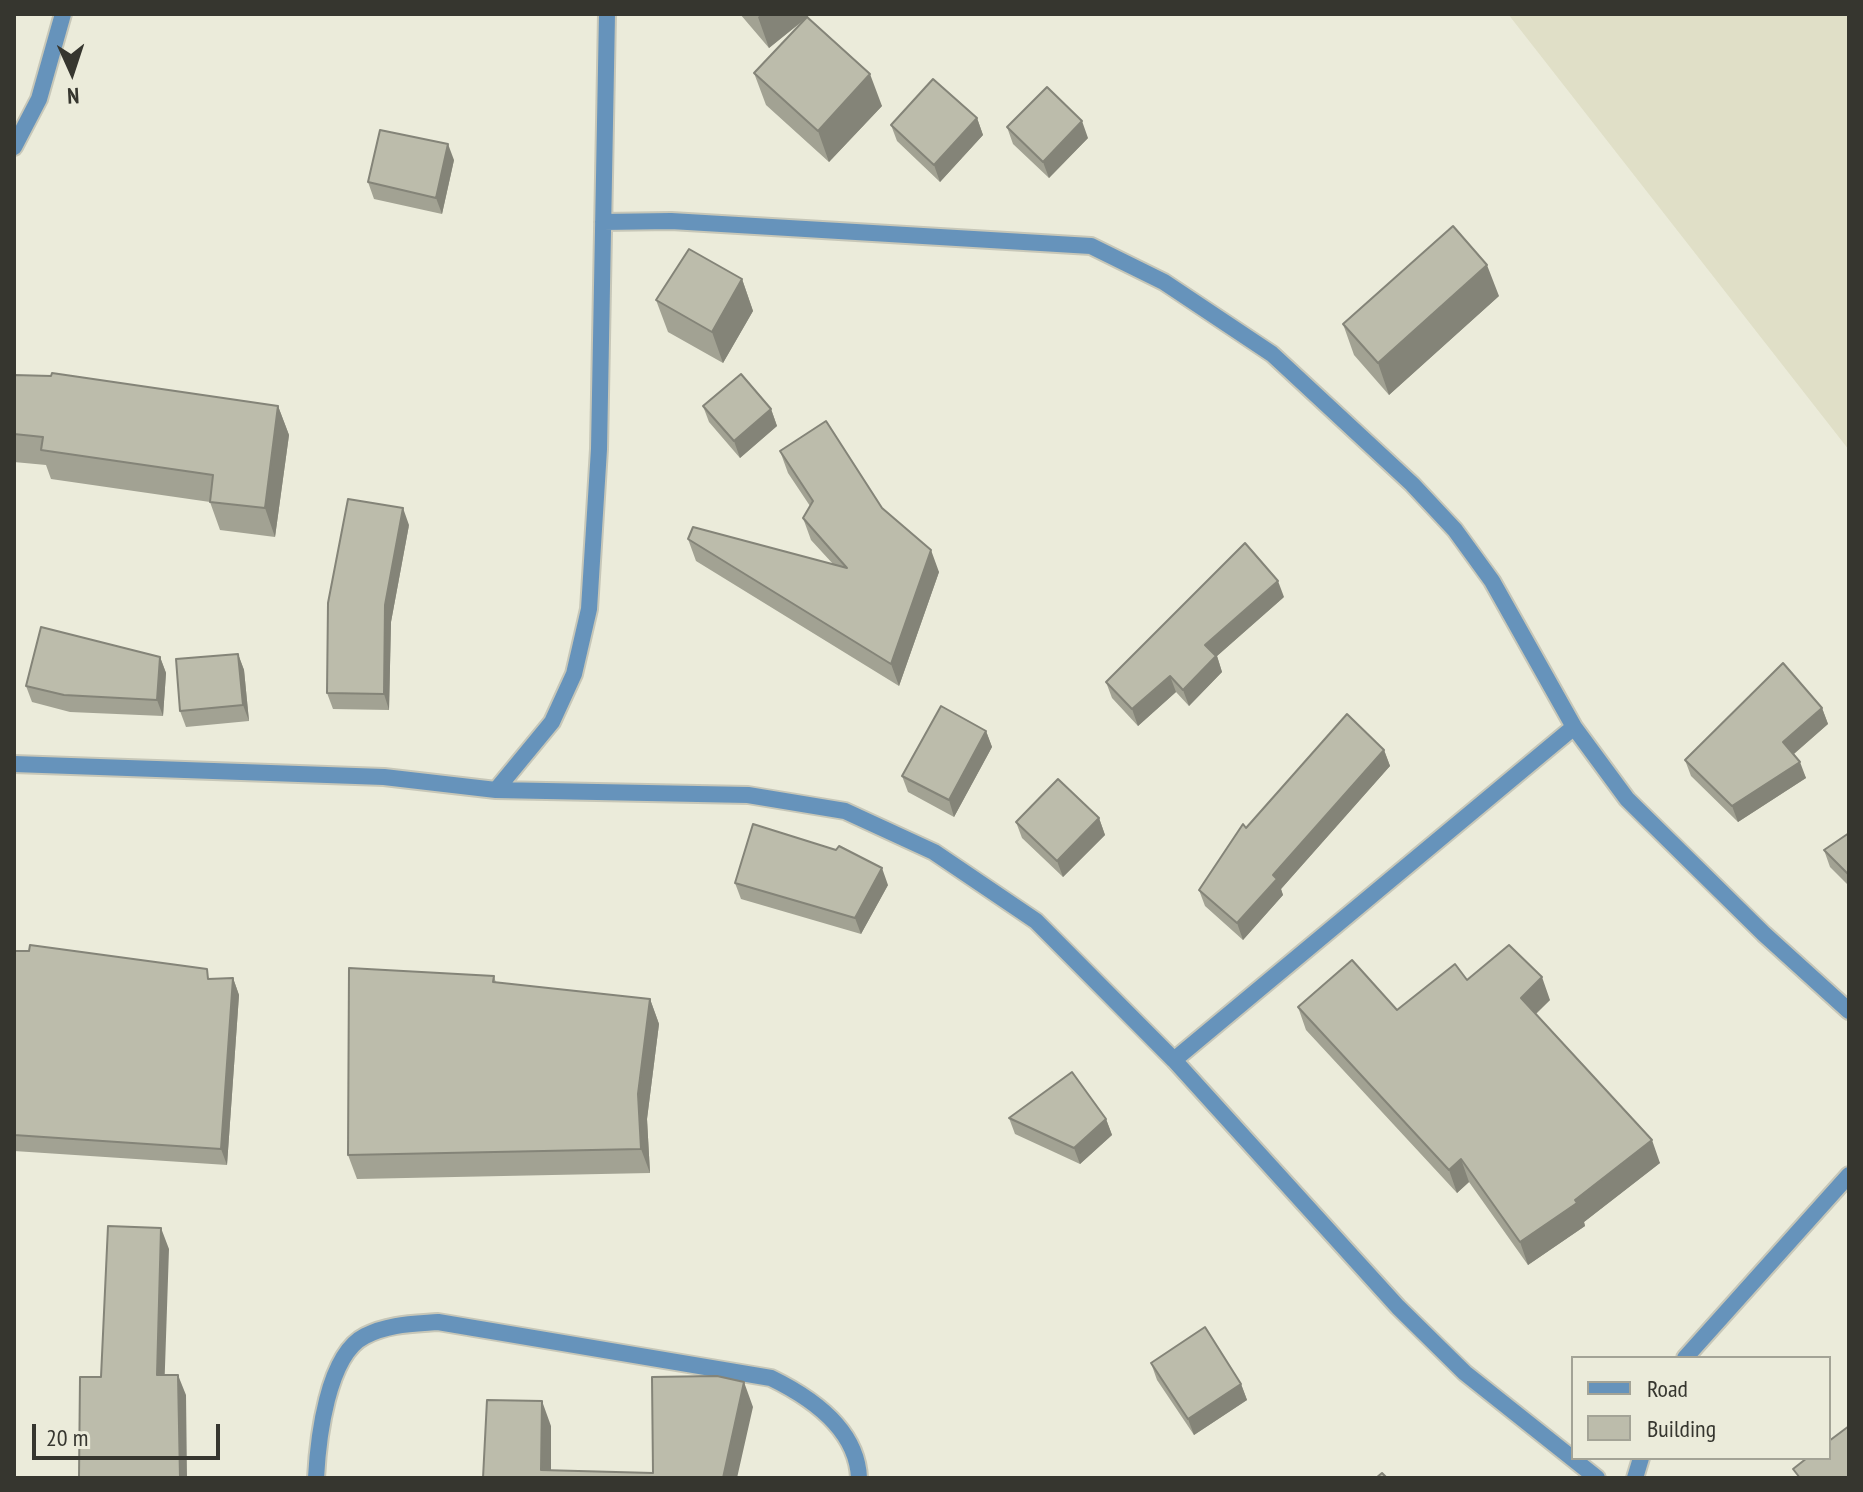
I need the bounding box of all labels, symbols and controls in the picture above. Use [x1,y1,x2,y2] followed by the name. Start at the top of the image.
[32,32,112,112] north arrow
[67,82,80,110] text: N
[1571,1356,1831,1460] legend
[1647,1373,1688,1404] text: Road
[36,1408,224,1458] scale bar
[1647,1413,1716,1444] text: Building
[46,1422,88,1453] text: 20 m

